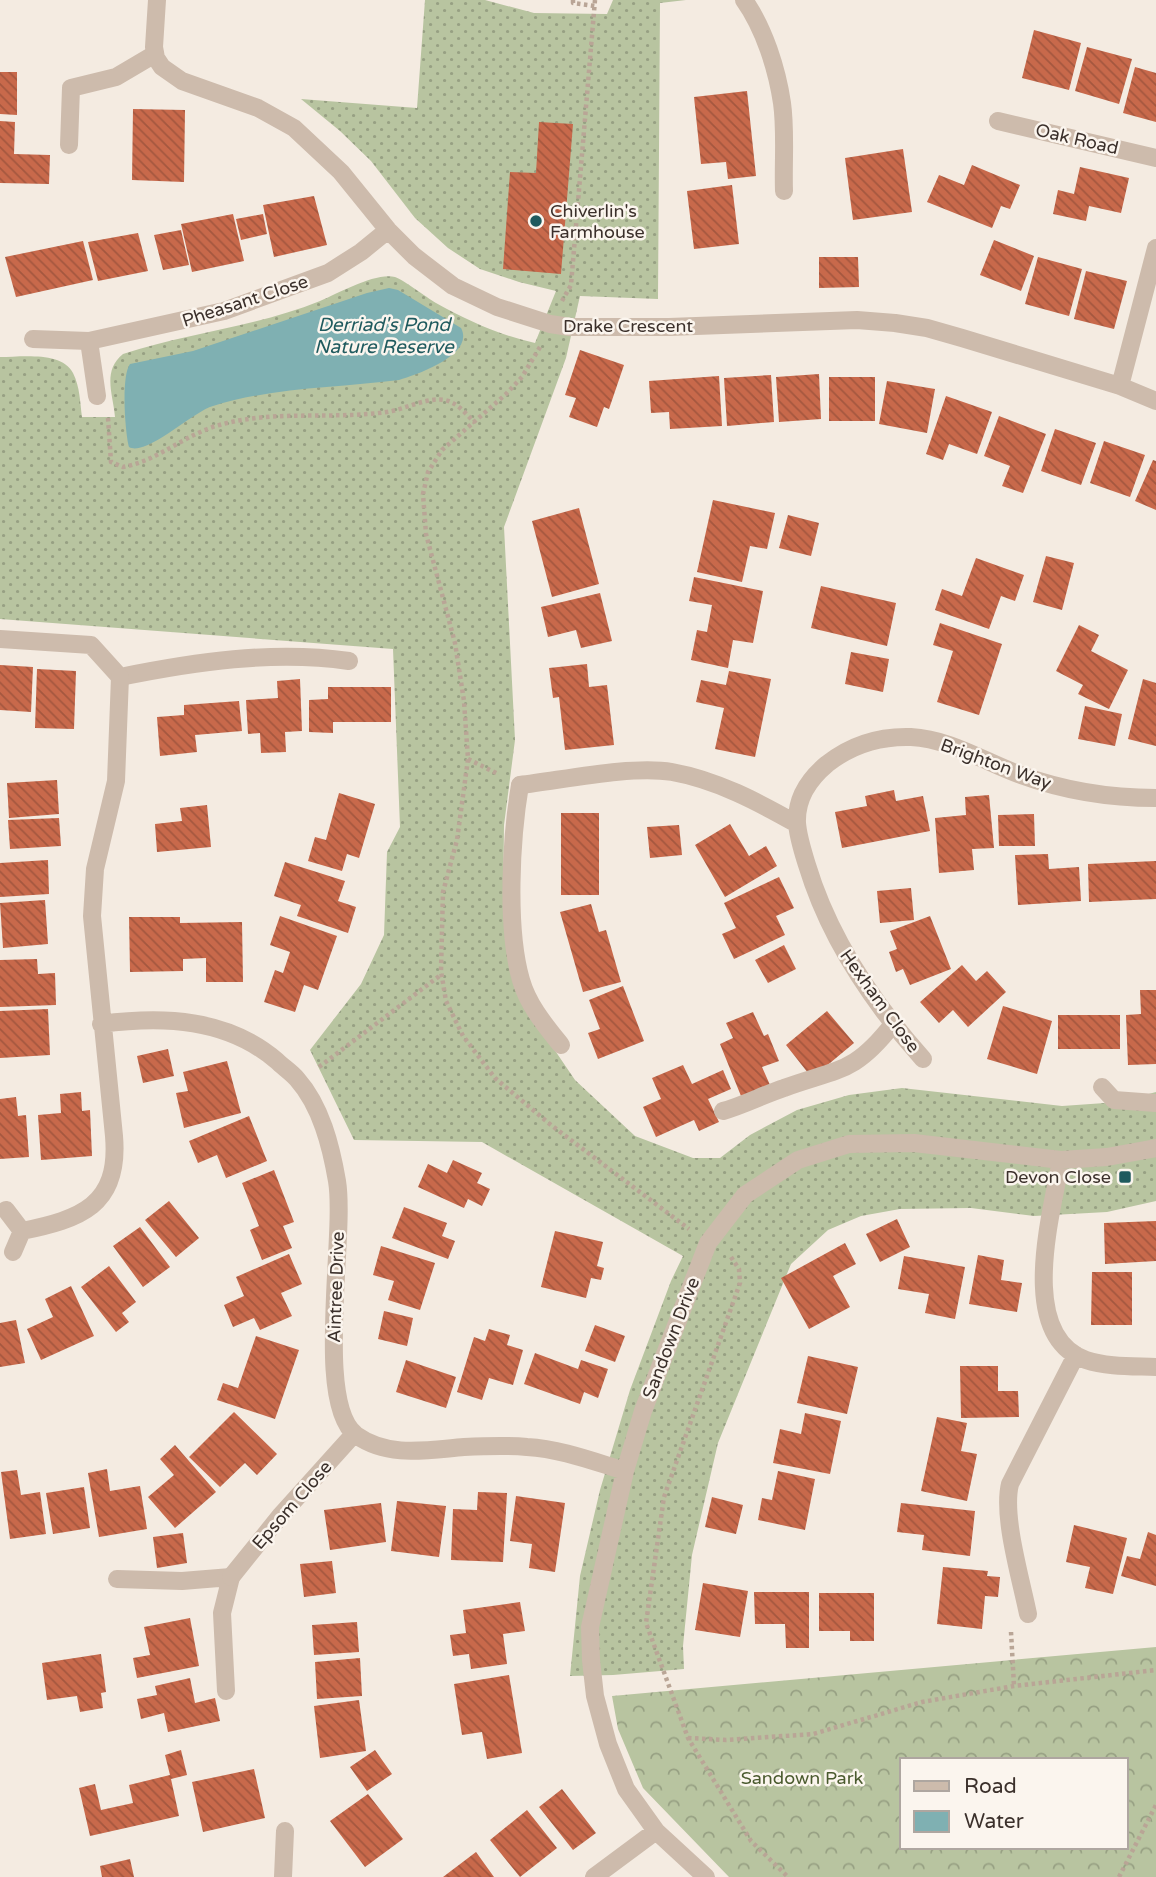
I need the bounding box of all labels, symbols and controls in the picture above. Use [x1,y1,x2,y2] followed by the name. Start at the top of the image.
[1033,119,1121,159] street label: Oak Road
[550,200,645,243] place label: Chiverlin's Farmhouse
[528,213,544,229] marker: Chiverlin's Farmhouse
[179,270,311,332] street label: Pheasant Close
[314,314,455,358] water label: Derriad's Pond Nature Reserve
[563,315,693,337] street label: Drake Crescent
[938,734,1055,794] street label: Brighton Way
[835,945,925,1057] street label: Hexham Close
[1005,1166,1111,1188] place label: Devon Close
[1117,1169,1133,1185] marker: Devon Close
[323,1231,349,1343] street label: Aintree Drive
[638,1274,704,1402] street label: Sandown Drive
[248,1456,336,1554] street label: Epsom Close
[900,1758,1128,1849] legend
[741,1767,864,1789] park label: Sandown Park
[964,1774,1017,1799] text: Road
[964,1809,1024,1834] text: Water

